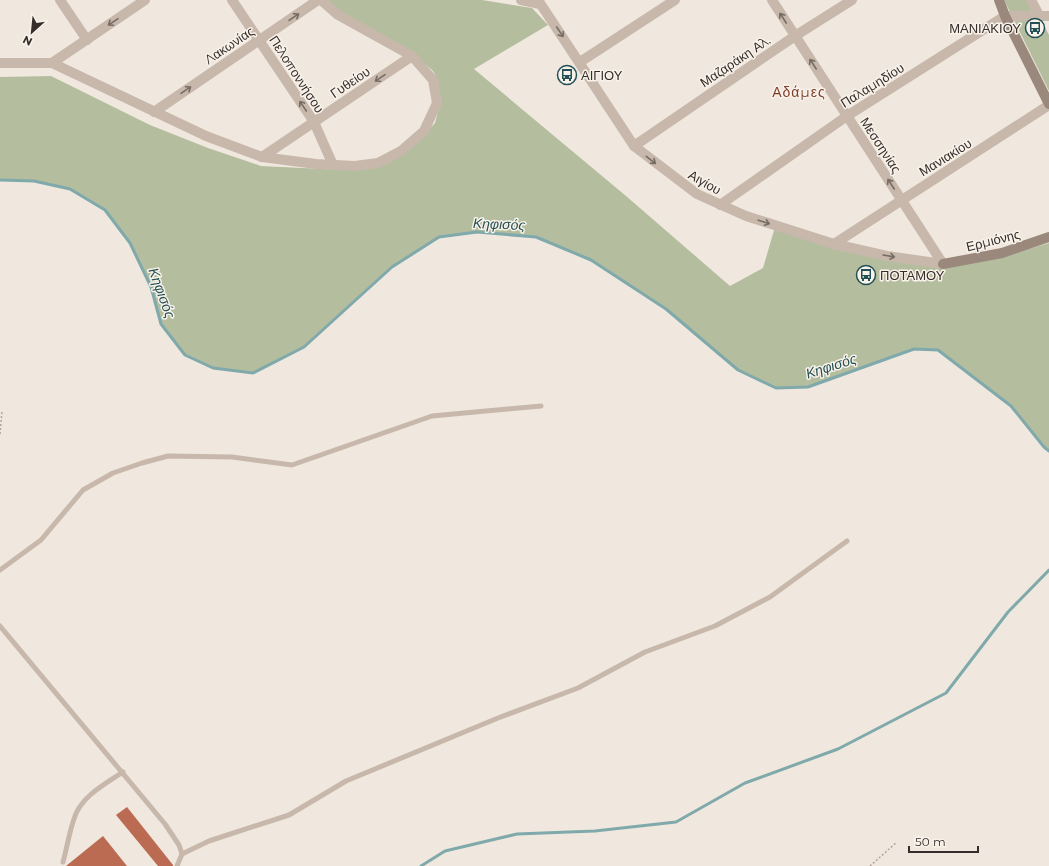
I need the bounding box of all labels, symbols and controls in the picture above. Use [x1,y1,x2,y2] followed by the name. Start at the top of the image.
[12,12,52,52] north arrow
[288,13,299,21] one-way arrow
[779,13,787,24] one-way arrow
[1024,17,1046,39] bus stop icon: ΜΑΝΙΑΚΙΟΥ
[108,18,119,26] one-way arrow
[949,20,1021,36] place label: ΜΑΝΙΑΚΙΟΥ
[201,23,257,67] street label: Λακωνίας
[556,26,564,38] one-way arrow
[266,32,328,116] street label: Πελοποννήσου
[697,32,773,90] street label: Μαζαράκη Αλ.
[20,33,35,49] text: N
[808,58,817,69] one-way arrow
[837,59,907,111] street label: Παλαμηδίου
[327,63,373,101] street label: Γυθείου
[556,64,578,86] bus stop icon: ΑΙΓΙΟΥ
[581,67,623,83] place label: ΑΙΓΙΟΥ
[375,74,386,82] one-way arrow
[772,83,826,101] district label: Αδάμες
[180,86,191,94] one-way arrow
[298,100,307,111] one-way arrow
[857,114,905,176] street label: Μεσσηνίας
[916,135,974,179] street label: Μανιακίου
[646,155,657,164] one-way arrow
[686,166,724,198] street label: Αιγίου
[887,179,895,190] one-way arrow
[473,214,526,234] water label: Κηφισός
[757,219,770,226] one-way arrow
[964,226,1022,254] street label: Ερμιόνης
[882,252,895,260] one-way arrow
[855,264,877,286] bus stop icon: ΠΟΤΑΜΟΥ
[145,265,179,321] water label: Κηφισός
[880,267,945,283] place label: ΠΟΤΑΜΟΥ
[803,349,859,383] water label: Κηφισός
[909,828,978,854] scale bar
[915,834,946,849] text: 50 m

